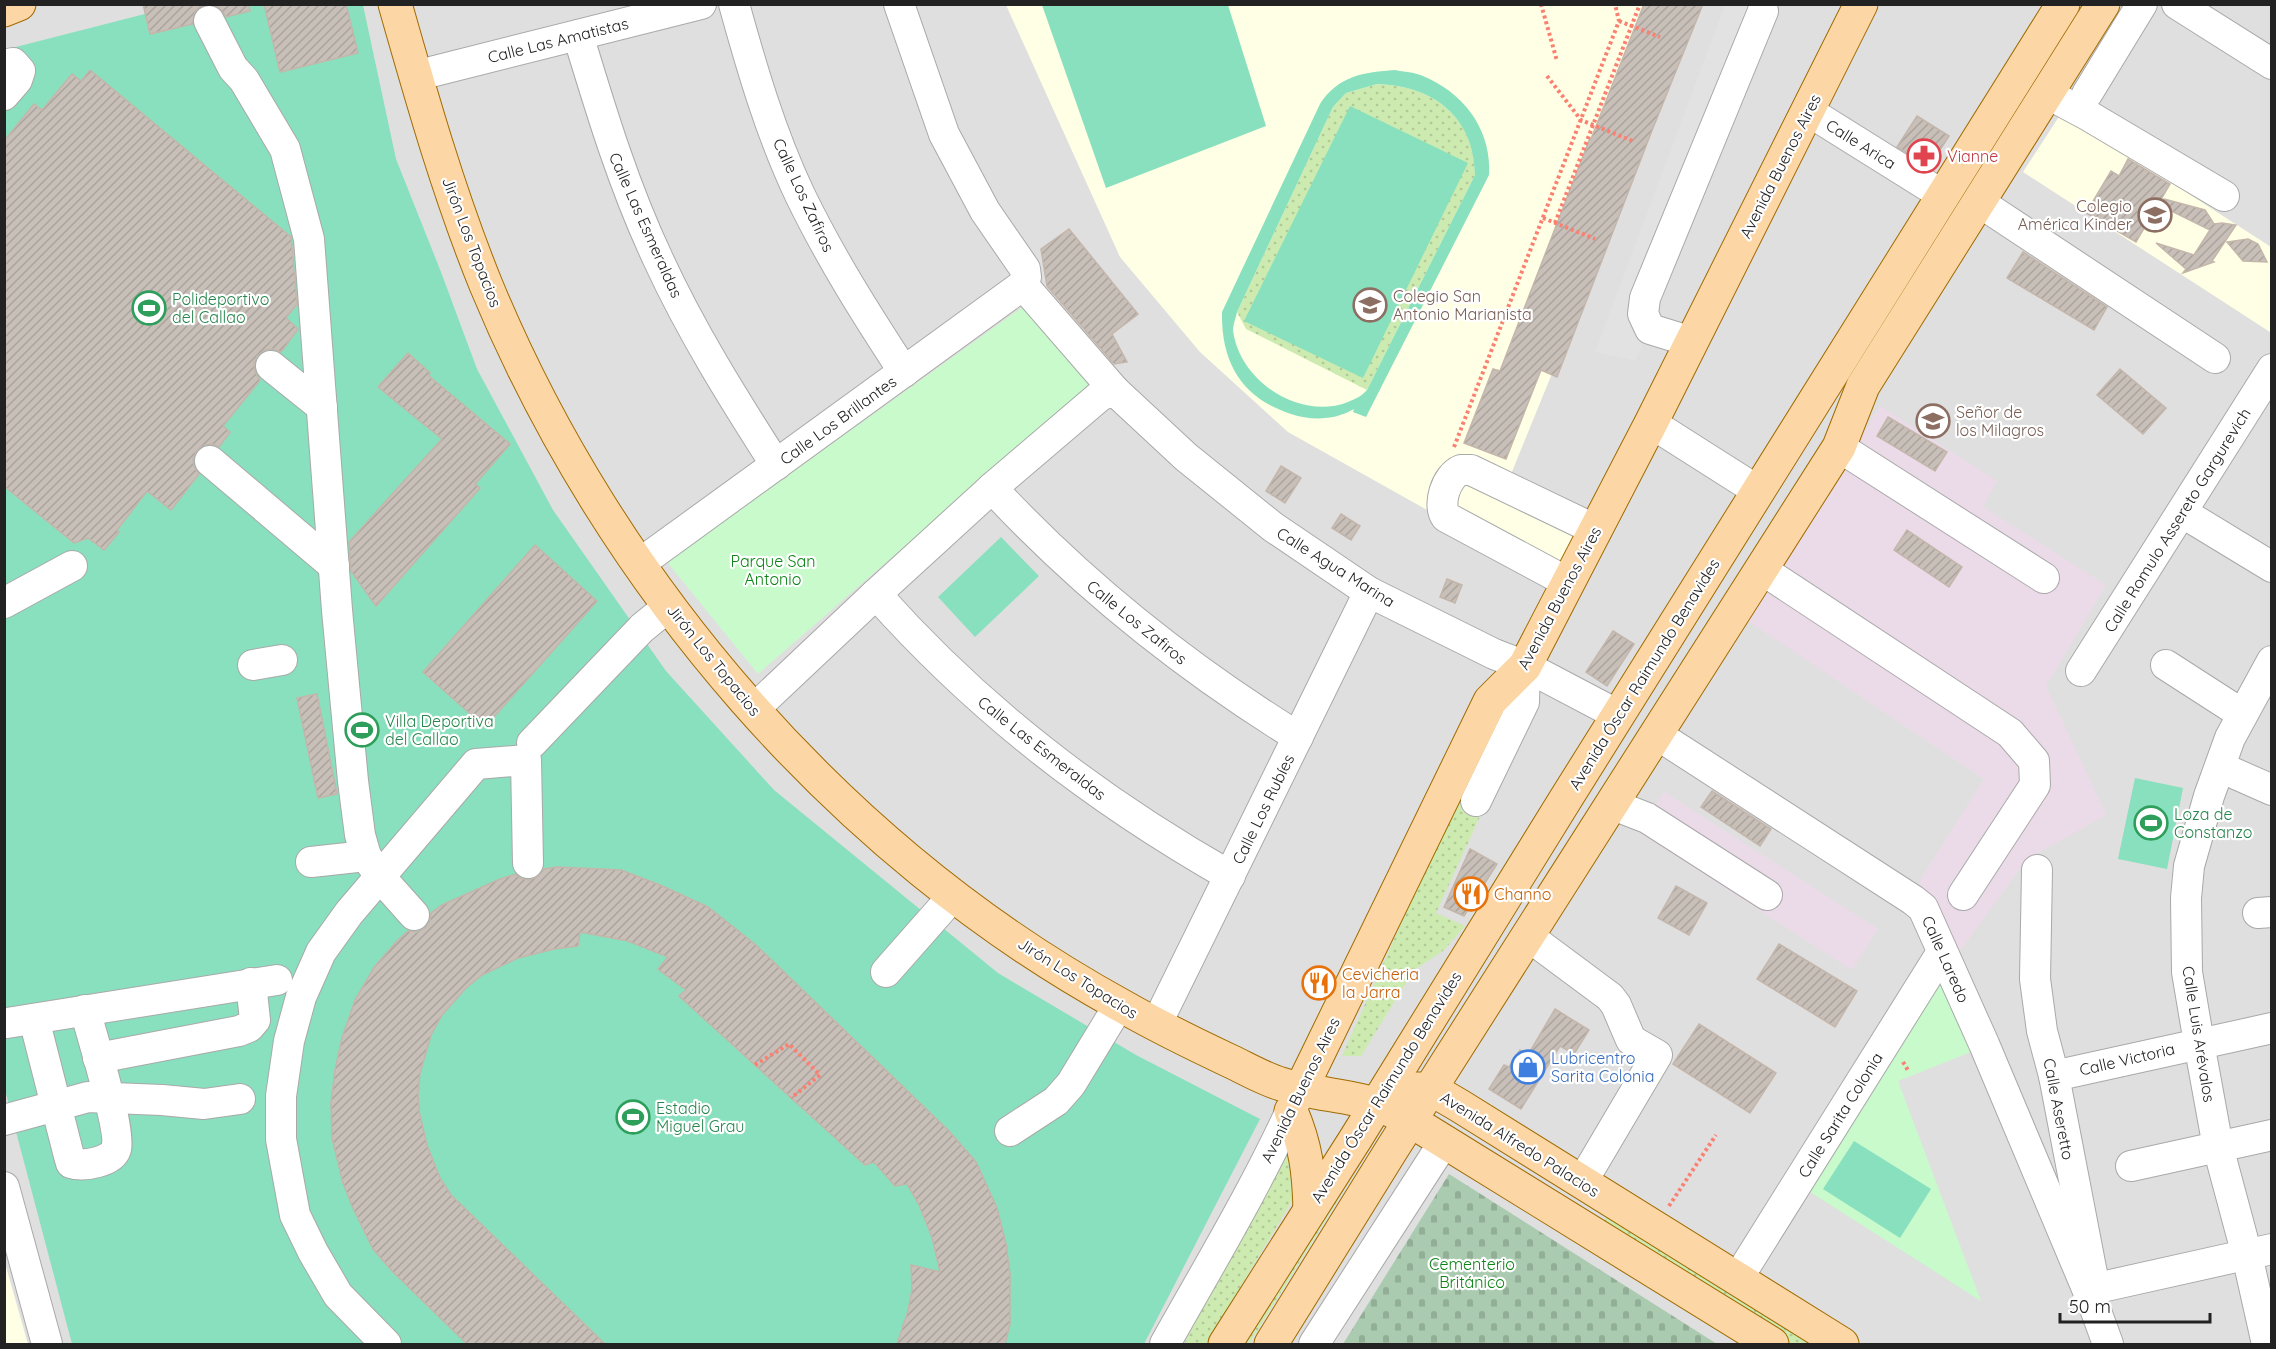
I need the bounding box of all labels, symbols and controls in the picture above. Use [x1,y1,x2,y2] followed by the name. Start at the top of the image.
[485,13,631,67] street label: Calle Las Amatistas
[1735,91,1825,241] street label: Avenida Buenos Aires
[1822,115,1900,173] street label: Calle Arica
[769,135,839,255] street label: Calle Los Zafiros
[1906,138,1942,174] pharmacy icon: Vianne
[1947,146,1998,166] place label: Vianne
[605,149,687,301] street label: Calle Las Esmeraldas
[438,174,506,310] street label: Jirón Los Topacios
[2018,196,2132,234] place label: Colegio América Kinder
[2137,197,2173,233] school or university icon: Colegio América Kinder
[1393,286,1532,324] place label: Colegio San Antonio Marianista
[1352,287,1388,323] school or university icon: Colegio San Antonio Marianista
[172,289,269,327] place label: Polideportivo del Callao
[131,290,167,326] sports icon: Polideportivo del Callao
[776,371,900,469] street label: Calle Los Brillantes
[1956,402,2044,440] place label: Señor de los Milagros
[1915,403,1951,439] school or university icon: Señor de los Milagros
[2099,404,2255,636] street label: Calle Romulo Assereto Gargurevich
[1273,523,1399,611] street label: Calle Agua Marina
[1513,523,1605,673] street label: Avenida Buenos Aires
[730,551,816,589] park label: Parque San Antonio
[1564,555,1724,793] street label: Avenida Óscar Raimundo Benavides
[1083,576,1191,668] street label: Calle Los Zafiros
[663,600,765,720] street label: Jirón Los Topacios
[974,692,1110,804] street label: Calle Las Esmeraldas
[385,711,494,749] place label: Villa Deportiva del Callao
[344,712,380,748] sports icon: Villa Deportiva del Callao
[1228,751,1298,867] street label: Calle Los Rubíes
[2174,804,2252,842] place label: Loza de Constanzo
[2133,805,2169,841] sports icon: Loza de Constanzo
[1453,876,1489,912] restaurant icon: Channo
[1494,884,1551,904] place label: Channo
[1918,912,1974,1006] street label: Calle Laredo
[1014,933,1142,1023] street label: Jirón Los Topacios
[1342,964,1419,1002] place label: Cevicheria la Jarra
[2178,964,2220,1104] street label: Calle Luis Arévalos
[1301,965,1337,1001] restaurant icon: Cevicheria la Jarra
[1306,968,1466,1206] street label: Avenida Óscar Raimundo Benavides
[1256,1014,1344,1166] street label: Avenida Buenos Aires
[2077,1038,2177,1080] street label: Calle Victoria
[1551,1048,1654,1086] place label: Lubricentro Sarita Colonia
[1510,1049,1546,1085] shop icon: Lubricentro Sarita Colonia
[1793,1049,1887,1181] street label: Calle Sarita Colonia
[2039,1057,2079,1161] street label: Calle Aseretto
[1437,1087,1603,1201] street label: Avenida Alfredo Palacios
[656,1098,744,1136] place label: Estadio Miguel Grau
[615,1099,651,1135] sports icon: Estadio Miguel Grau
[1429,1254,1515,1292] park label: Cementerio Británico
[2060,1286,2210,1324] scale bar
[2069,1295,2111,1318] text: 50 m

